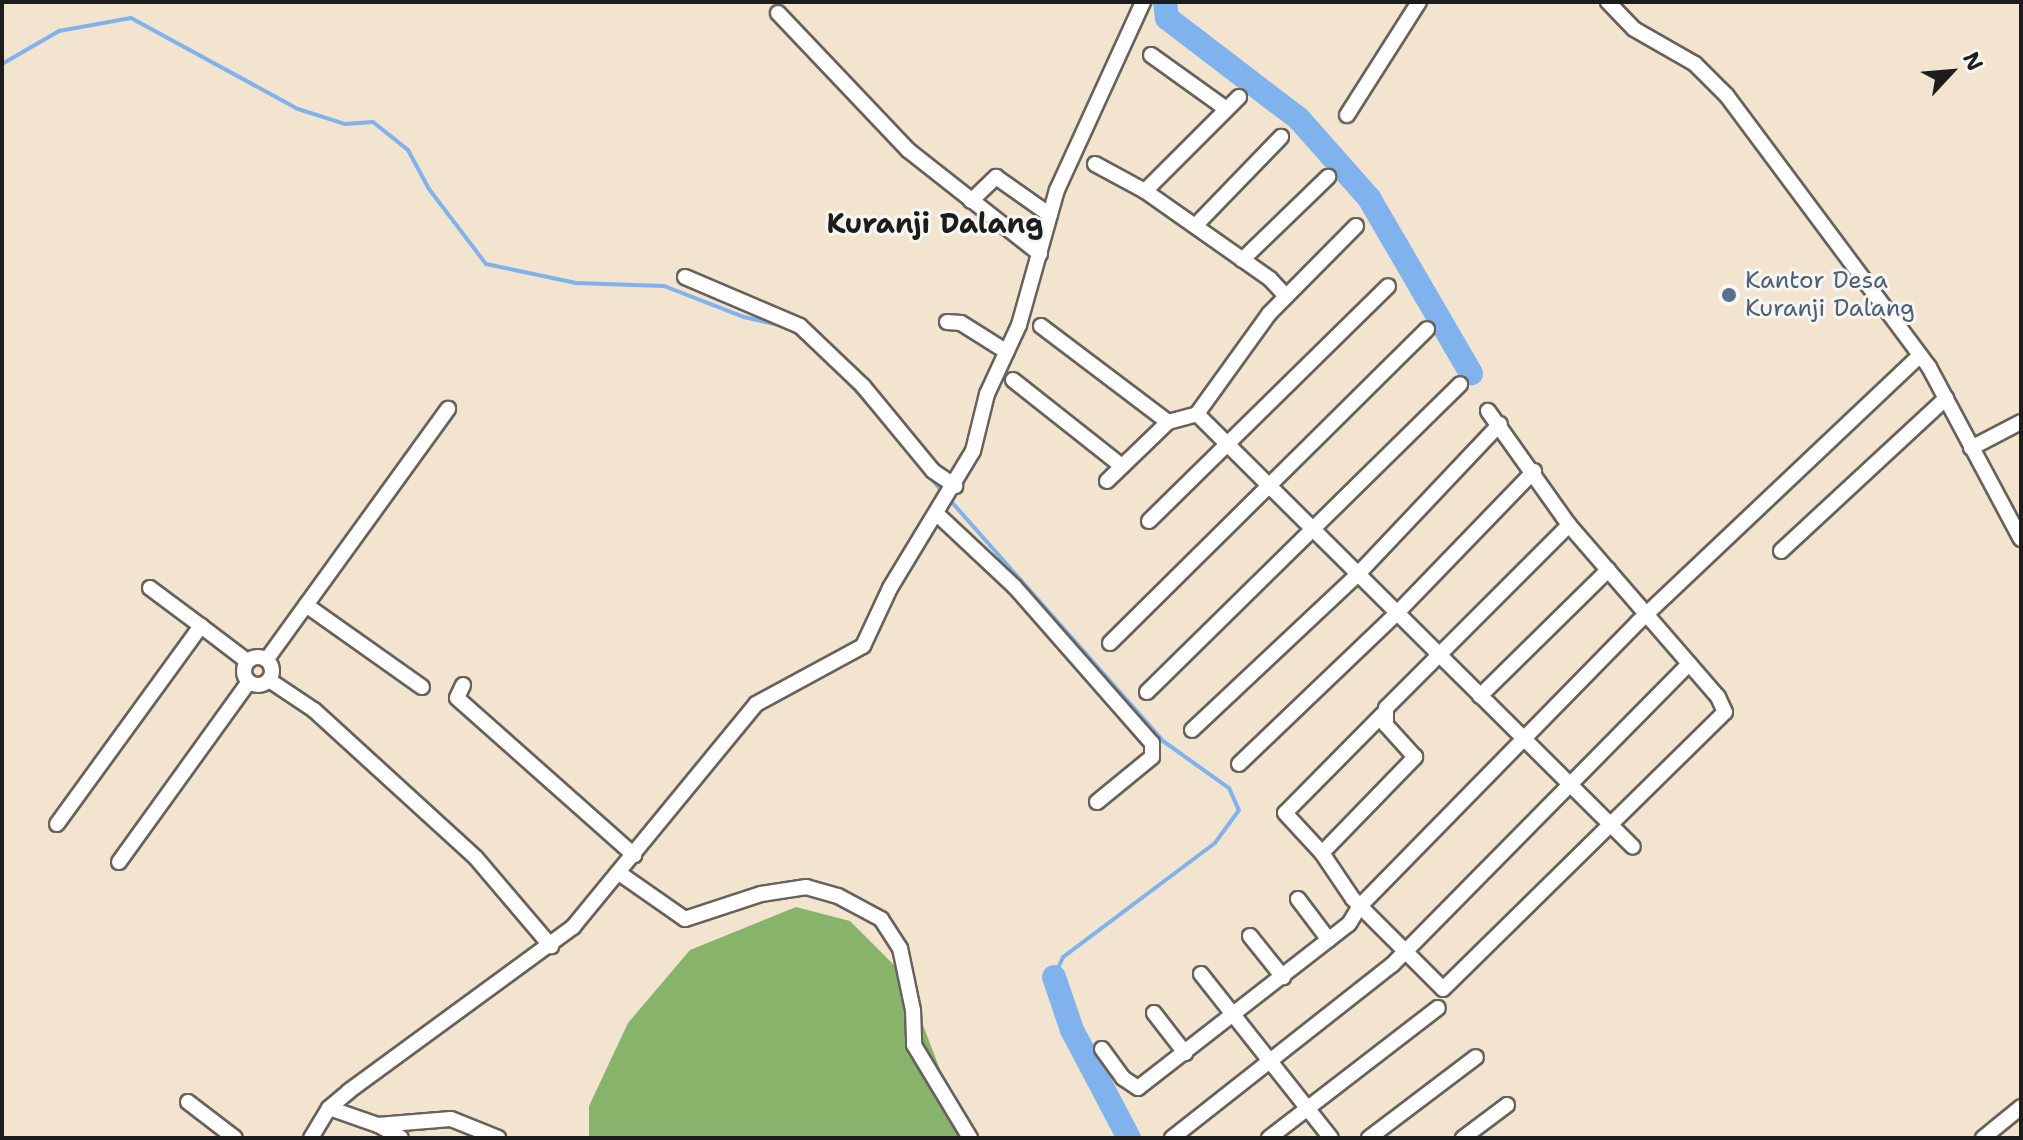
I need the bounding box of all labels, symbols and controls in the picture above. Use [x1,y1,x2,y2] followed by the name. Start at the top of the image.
[1911,32,1991,112] north arrow
[1956,47,1990,75] text: N
[827,206,1043,240] district label: Kuranji Dalang
[1745,267,1915,323] place label: Kantor Desa Kuranji Dalang
[1720,286,1738,304] marker: Kantor Desa Kuranji Dalang

